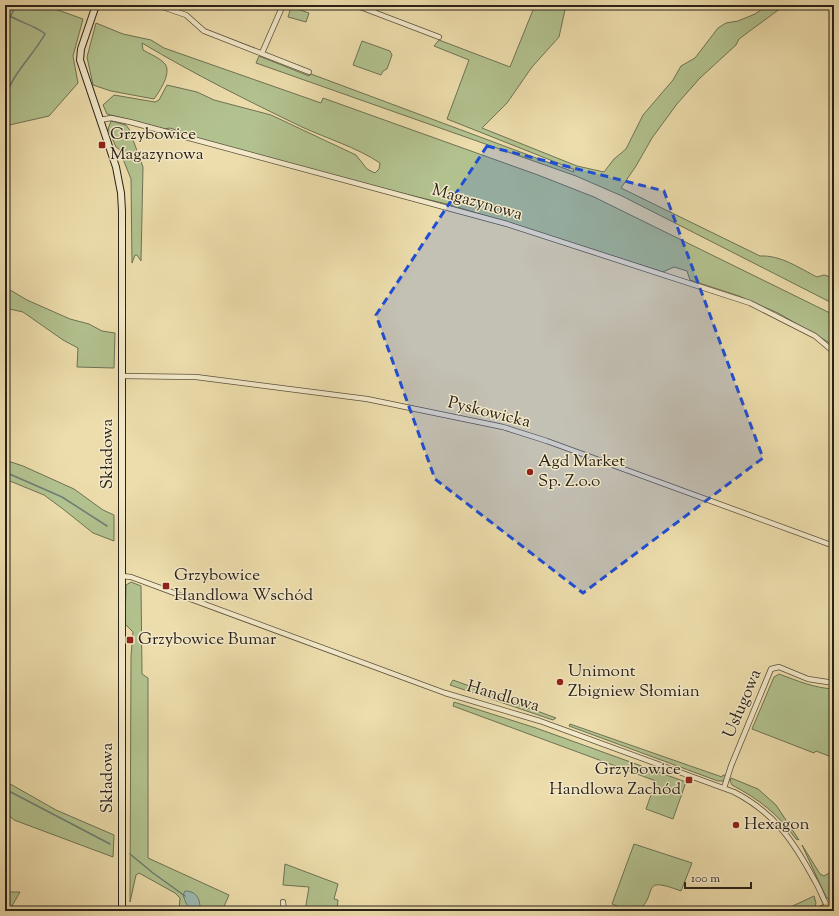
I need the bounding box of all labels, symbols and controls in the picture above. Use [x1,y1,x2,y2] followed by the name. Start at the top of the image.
[110,123,204,167] place label: Grzybowice Magazynowa
[97,140,107,150] marker: Grzybowice Magazynowa
[429,179,525,227] street label: Magazynowa
[445,391,533,435] street label: Pyskowicka
[96,419,120,489] street label: Składowa
[538,450,625,494] place label: Agd Market Sp. Z.o.o
[525,467,535,477] marker: Agd Market Sp. Z.o.o
[174,564,314,608] place label: Grzybowice Handlowa Wschód
[161,581,171,591] marker: Grzybowice Handlowa Wschód
[138,628,277,652] place label: Grzybowice Bumar
[125,635,135,645] marker: Grzybowice Bumar
[568,660,700,704] place label: Unimont Zbigniew Słomian
[718,666,768,742] street label: Usługowa
[464,675,542,719] street label: Handlowa
[555,677,565,687] marker: Unimont Zbigniew Słomian
[96,743,120,813] street label: Składowa
[549,758,681,802] place label: Grzybowice Handlowa Zachód
[684,775,694,785] marker: Grzybowice Handlowa Zachód
[744,813,810,837] place label: Hexagon
[731,820,741,830] marker: Hexagon
[685,864,751,890] scale bar
[691,870,720,888] text: 100 m

